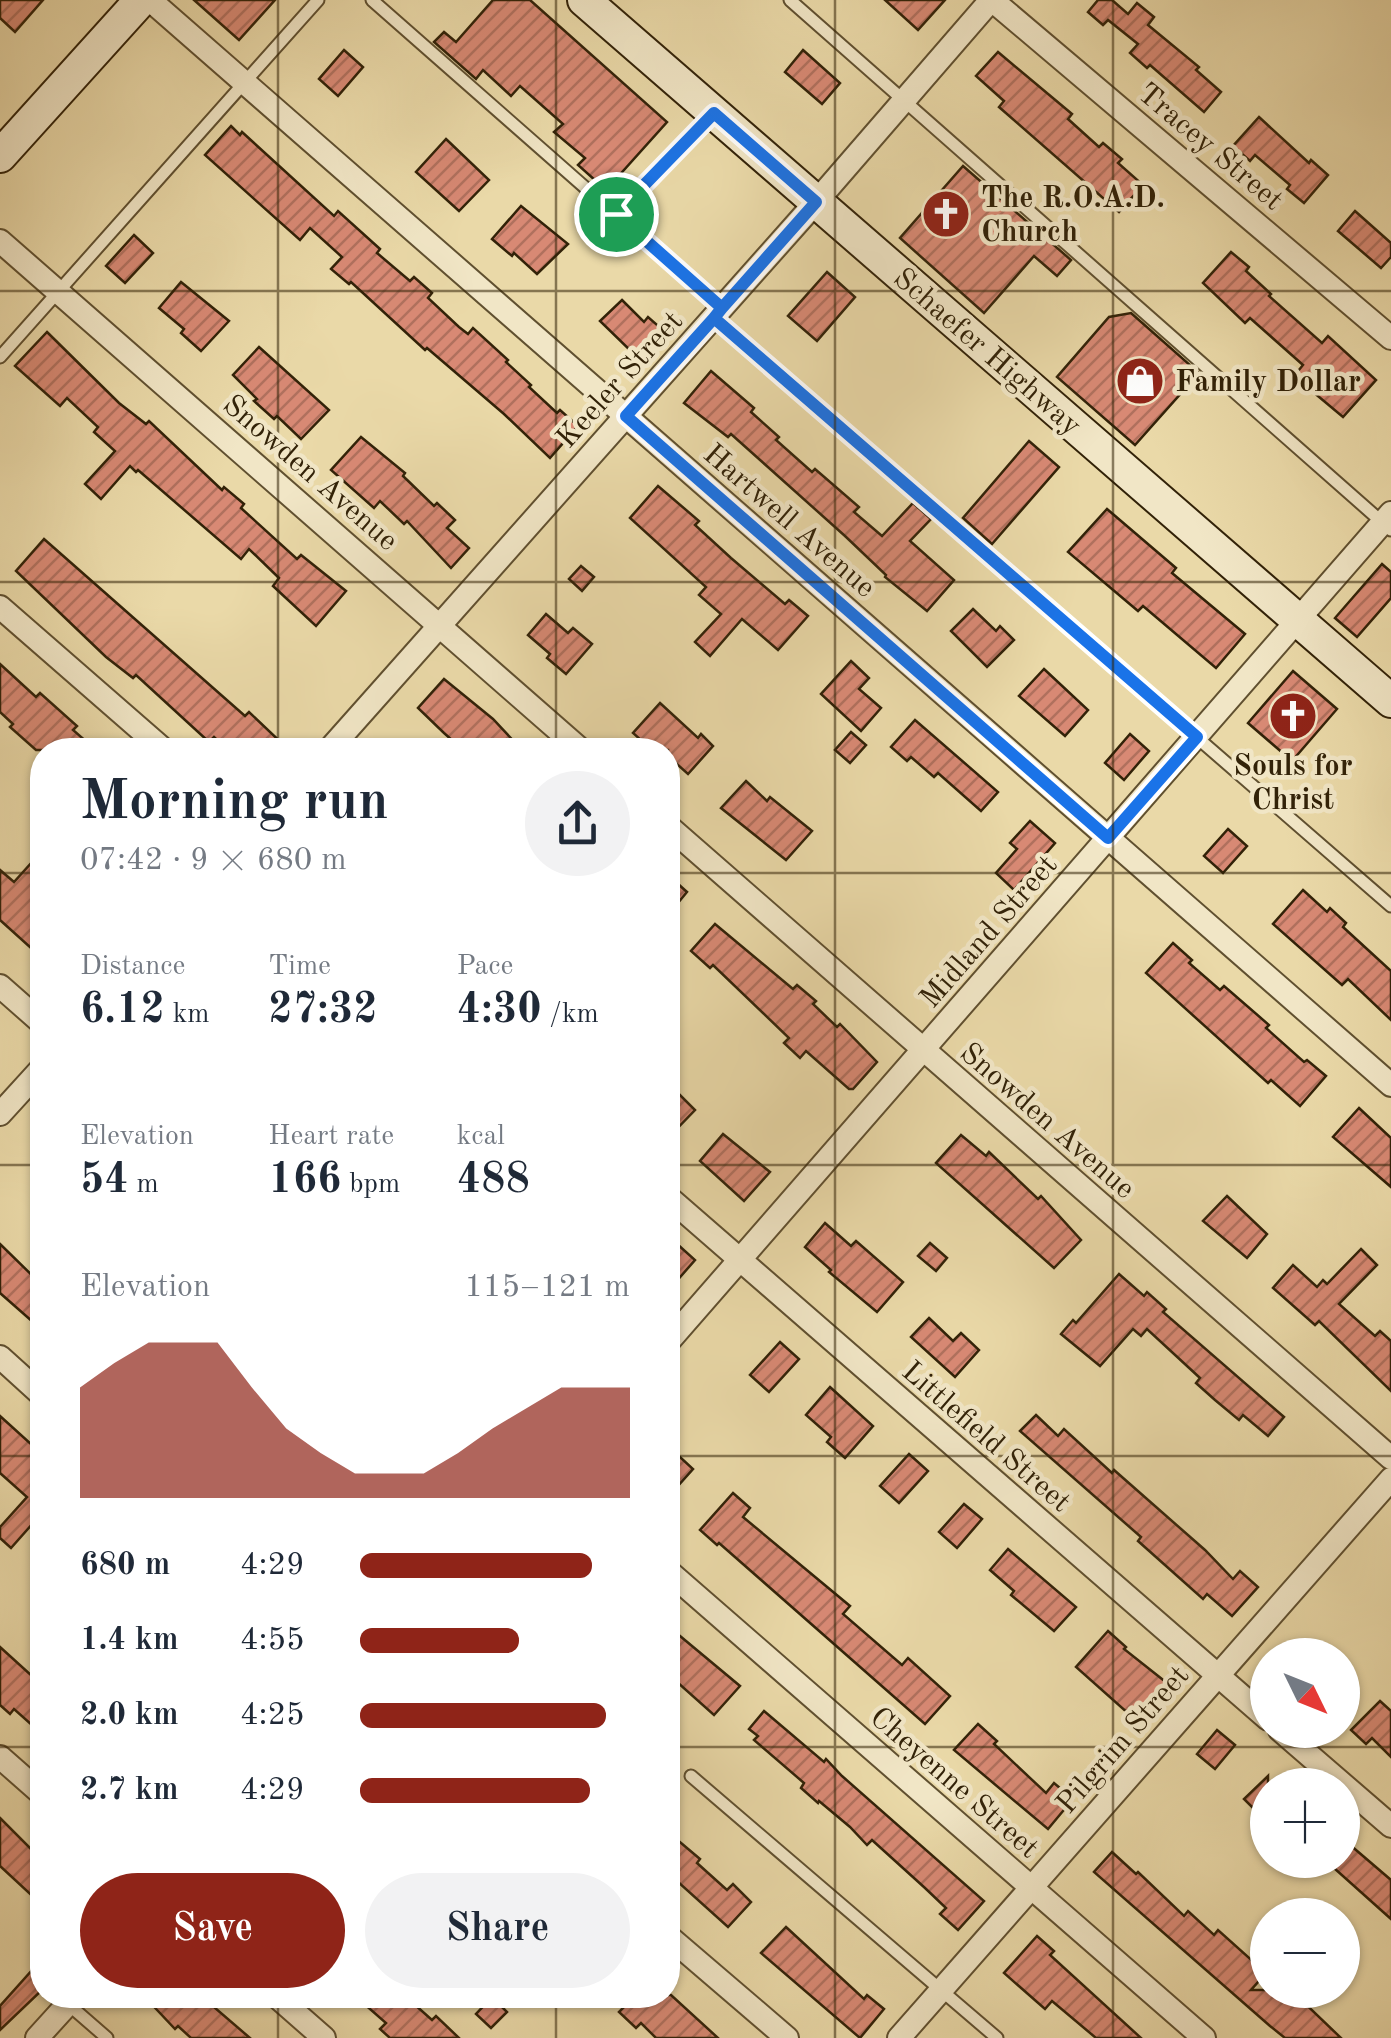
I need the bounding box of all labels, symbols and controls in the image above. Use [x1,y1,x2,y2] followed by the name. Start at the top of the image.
[1131,78,1288,217] street label: Tracey Street
[574,172,659,257] pin
[981,184,1165,248] place label: The R.O.A.D. Church
[589,187,644,242] icon: arrive
[920,188,972,240] church icon: The R.O.A.D. Church
[887,263,1086,442] street label: Schaefer Highway
[552,306,689,454] street label: Keeler Street
[1114,355,1166,407] shop icon: Family Dollar
[1175,368,1361,398] place label: Family Dollar
[217,390,403,557] street label: Snowden Avenue
[697,439,880,604] street label: Hartwell Avenue
[1267,690,1319,742] church icon: Souls for Christ
[1233,752,1353,816] place label: Souls for Christ
[525,771,630,876] button: share
[80,776,389,831] text: Morning run
[80,845,347,877] text: 07:42 · 9 × 680 m
[915,850,1064,1014] street label: Midland Street
[80,953,185,981] text: Distance
[268,953,331,981] text: Time
[457,953,513,981] text: Pace
[80,990,165,1032] text: 6.12
[268,990,378,1032] text: 27:32
[457,990,542,1032] text: 4:30
[165,1001,209,1029] text: km
[542,1001,599,1029] text: /km
[954,1038,1140,1205] street label: Snowden Avenue
[80,1123,194,1151] text: Elevation
[268,1123,394,1151] text: Heart rate
[457,1123,505,1151] text: kcal
[80,1160,129,1202] text: 54
[268,1160,341,1202] text: 166
[457,1160,530,1202] text: 488
[129,1171,159,1199] text: m
[341,1171,400,1199] text: bpm
[80,1272,210,1304] text: Elevation
[464,1272,630,1304] text: 115–121 m
[896,1356,1076,1519] street label: Littlefield Street
[80,1550,170,1582] text: 680 m
[240,1550,305,1582] text: 4:29
[80,1625,179,1657] text: 1.4 km
[240,1625,305,1657] text: 4:55
[1250,1638,1360,1748] north arrow
[1250,1638,1360,2008] map controls
[1052,1661,1195,1820] street label: Pilgrim Street
[80,1700,179,1732] text: 2.0 km
[240,1700,305,1732] text: 4:25
[864,1702,1044,1865] street label: Cheyenne Street
[1250,1768,1360,1878] button: +
[80,1775,179,1807] text: 2.7 km
[240,1775,305,1807] text: 4:29
[80,1873,345,1988] button: Save
[365,1873,630,1988] button: Share
[1250,1898,1360,2008] button: −

